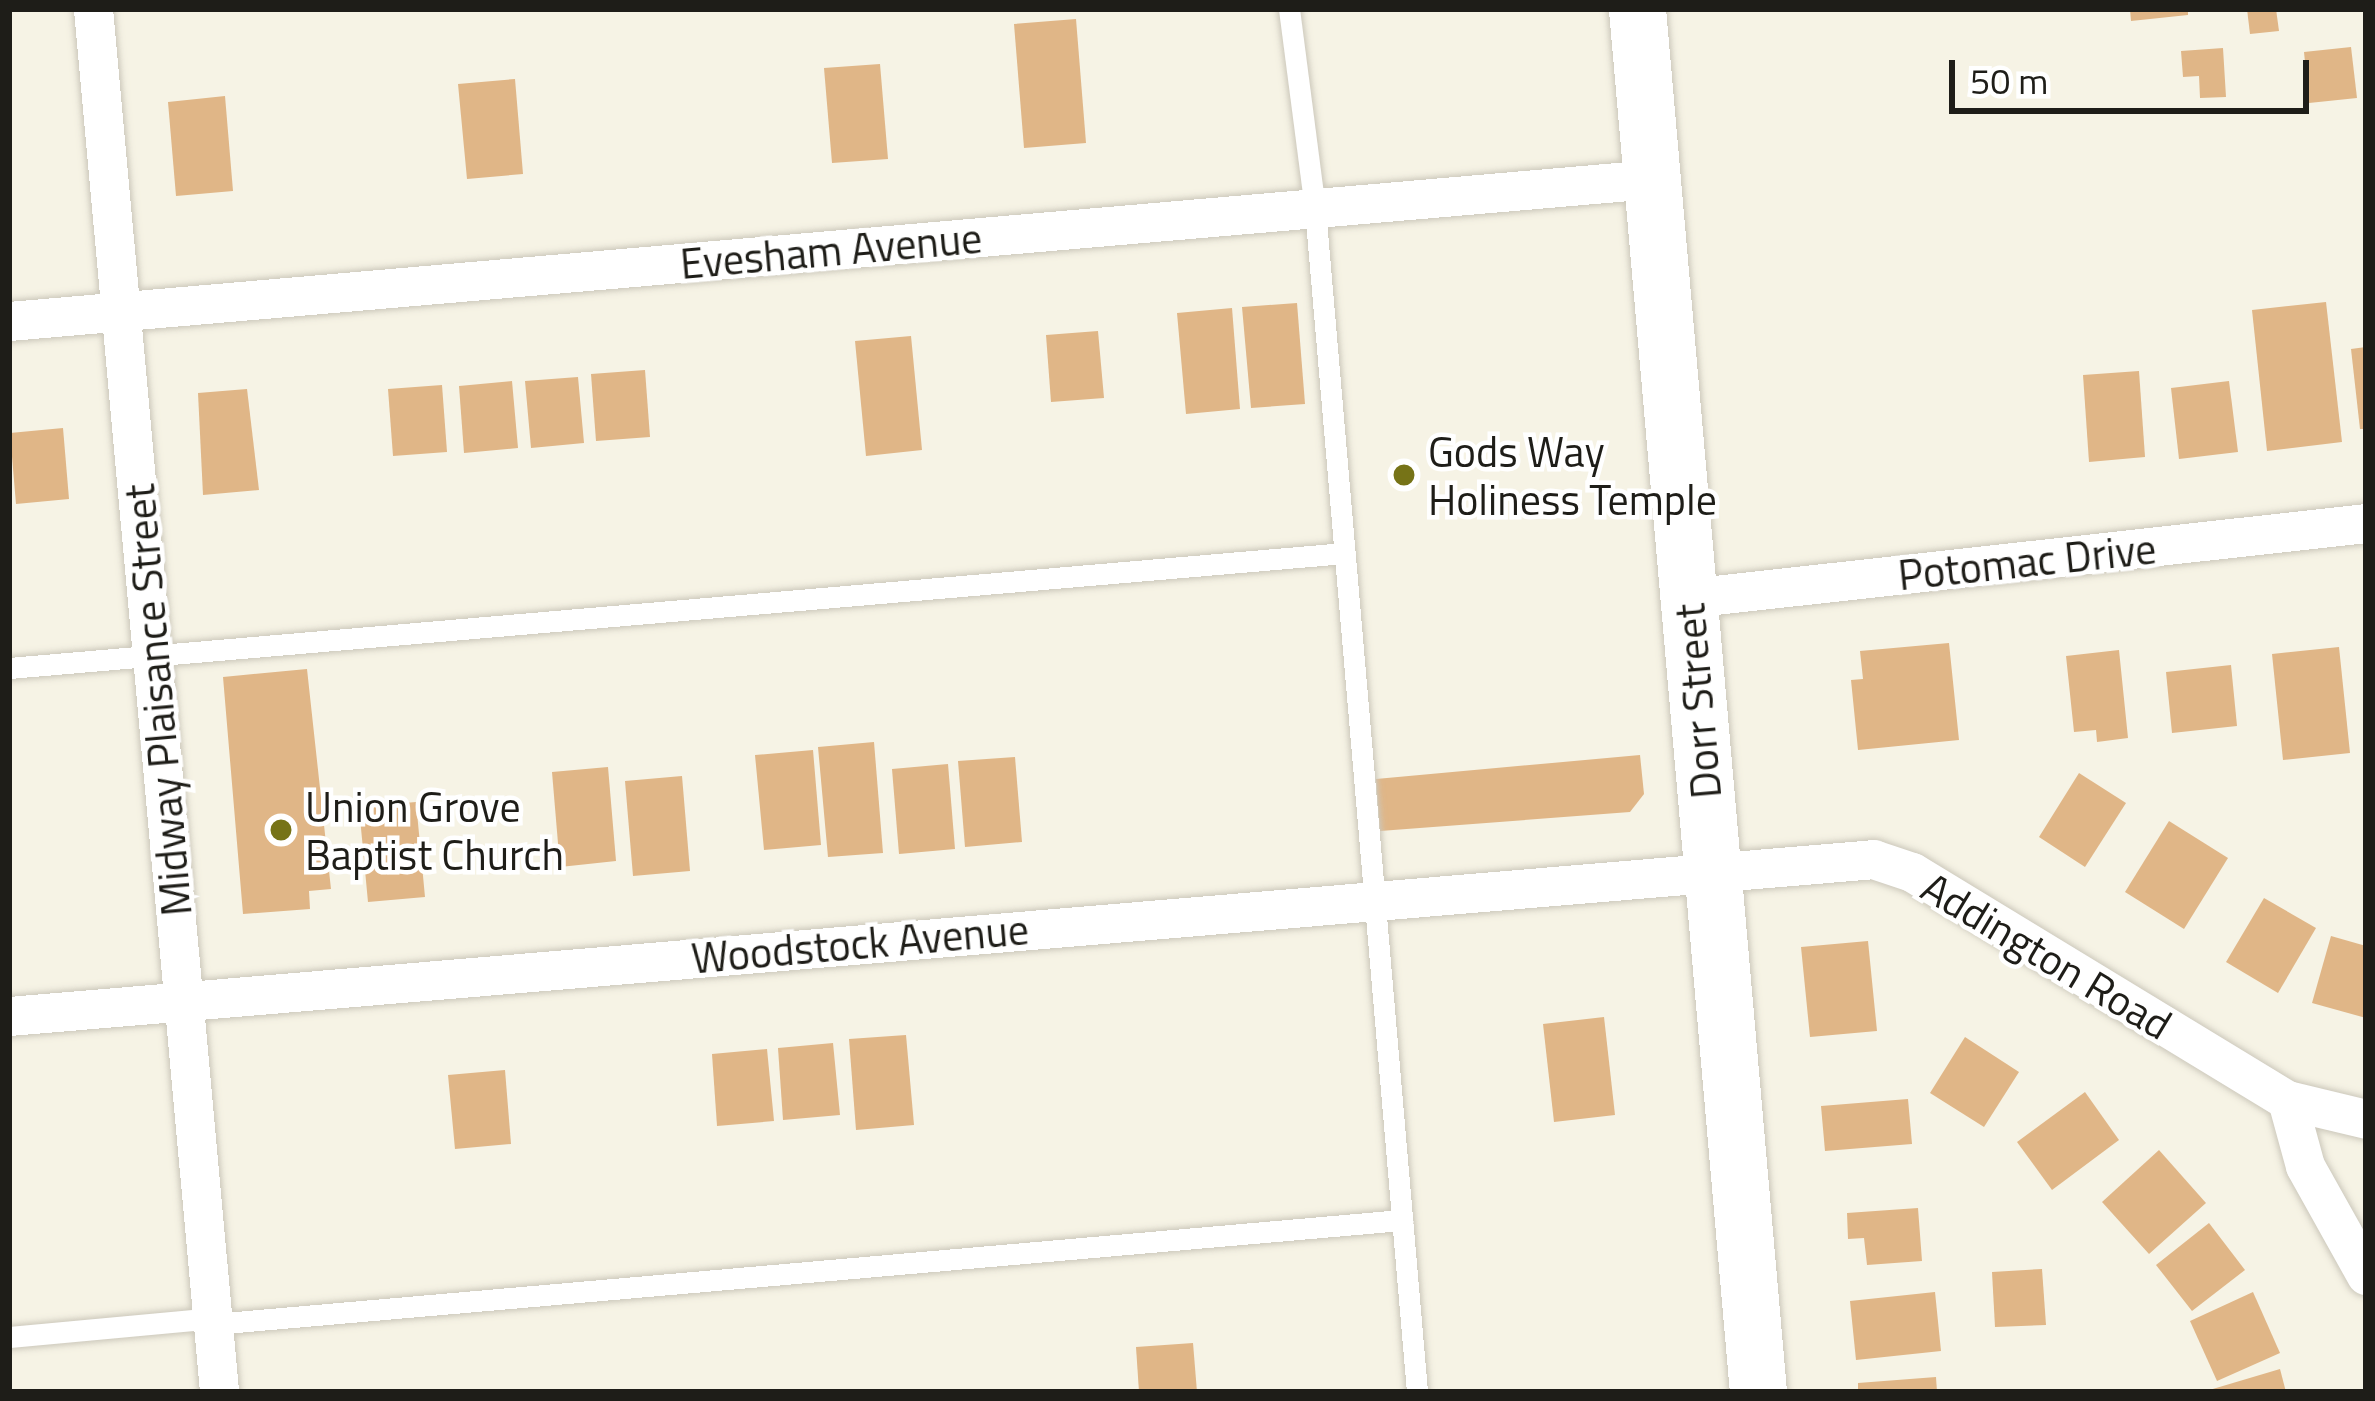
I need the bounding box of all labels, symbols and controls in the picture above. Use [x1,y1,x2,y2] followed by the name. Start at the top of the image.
[1955,36,2315,110] scale bar
[1970,53,2048,108] text: 50 m
[678,212,984,288] street label: Evesham Avenue
[1428,426,1717,524] place label: Gods Way Holiness Temple
[1391,462,1417,488] marker: Gods Way Holiness Temple
[113,482,201,918] street label: Midway Plaisance Street
[1895,522,2159,600] street label: Potomac Drive
[1663,601,1731,801] street label: Dorr Street
[305,781,564,880] place label: Union Grove Baptist Church
[268,817,294,843] marker: Union Grove Baptist Church
[1913,861,2181,1049] street label: Addington Road
[689,903,1031,983] street label: Woodstock Avenue

